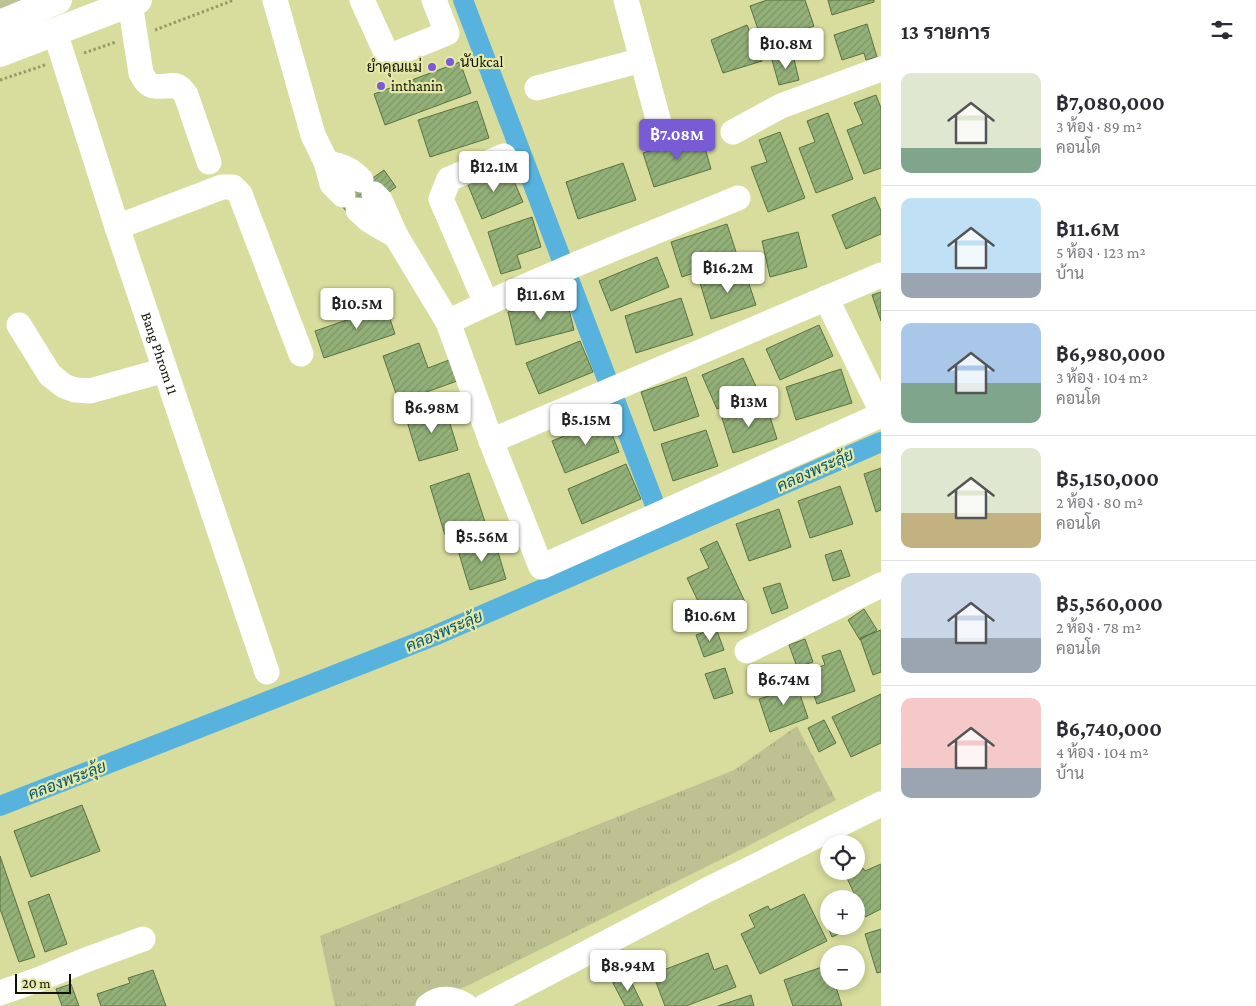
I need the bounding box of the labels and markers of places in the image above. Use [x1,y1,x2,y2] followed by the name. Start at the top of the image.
[745,28,827,70] pin: ฿10.8M
[460,53,503,70] place label: นับkcal
[444,56,456,68] marker: นับkcal
[367,57,422,78] place label: ยำคุณแม่
[426,61,438,73] marker: ยำคุณแม่
[391,78,443,94] place label: inthanin
[375,80,387,92] marker: inthanin
[636,119,718,161] pin: ฿7.08M
[453,150,535,193] pin: ฿12.1M
[687,252,769,294] pin: ฿16.2M
[500,278,582,321] pin: ฿11.6M
[316,288,398,330] pin: ฿10.5M
[719,386,779,428] pin: ฿13M
[391,392,473,434] pin: ฿6.98M
[545,404,627,446] pin: ฿5.15M
[441,520,523,563] pin: ฿5.56M
[669,600,751,642] pin: ฿10.6M
[743,664,825,706] pin: ฿6.74M
[587,950,669,992] pin: ฿8.94M

